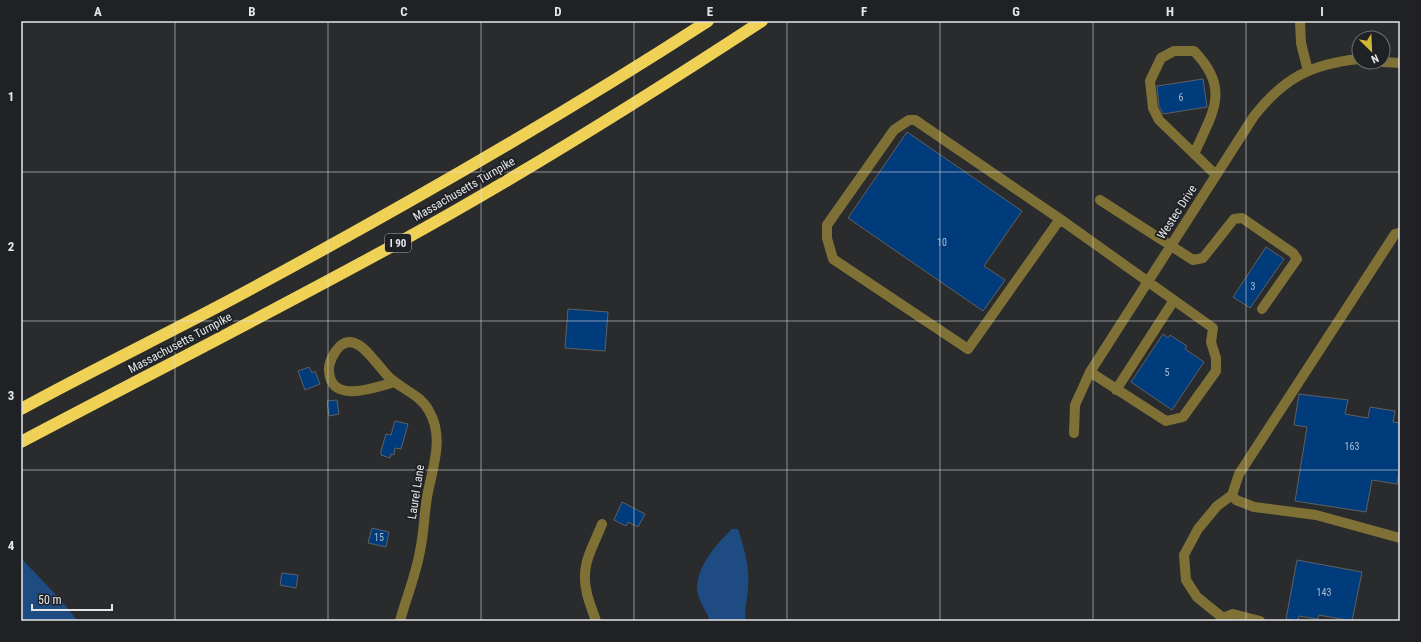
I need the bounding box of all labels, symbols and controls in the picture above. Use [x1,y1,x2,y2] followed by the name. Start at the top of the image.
[94,4,102,19] text: A
[248,4,256,19] text: B
[400,4,408,19] text: C
[554,4,562,19] text: D
[707,4,714,19] text: E
[861,4,867,19] text: F
[1012,4,1020,19] text: G
[1166,4,1174,19] text: H
[1320,4,1324,19] text: I
[1351,30,1391,70] north arrow
[1369,51,1381,66] text: N
[8,89,14,104] text: 1
[1179,92,1184,103] house number: 6
[411,154,518,224] street label: Massachusetts Turnpike
[1154,182,1200,242] street label: Westec Drive
[385,234,411,252] road number: I 90
[937,237,947,248] house number: 10
[8,239,15,254] text: 2
[1251,281,1256,292] house number: 3
[126,310,235,376] street label: Massachusetts Turnpike
[1165,367,1170,378] house number: 5
[8,388,14,403] text: 3
[1345,441,1359,452] house number: 163
[405,463,427,520] street label: Laurel Lane
[374,532,384,543] house number: 15
[8,538,15,553] text: 4
[32,586,112,612] scale bar
[1317,587,1331,598] house number: 143
[38,593,62,607] text: 50 m

